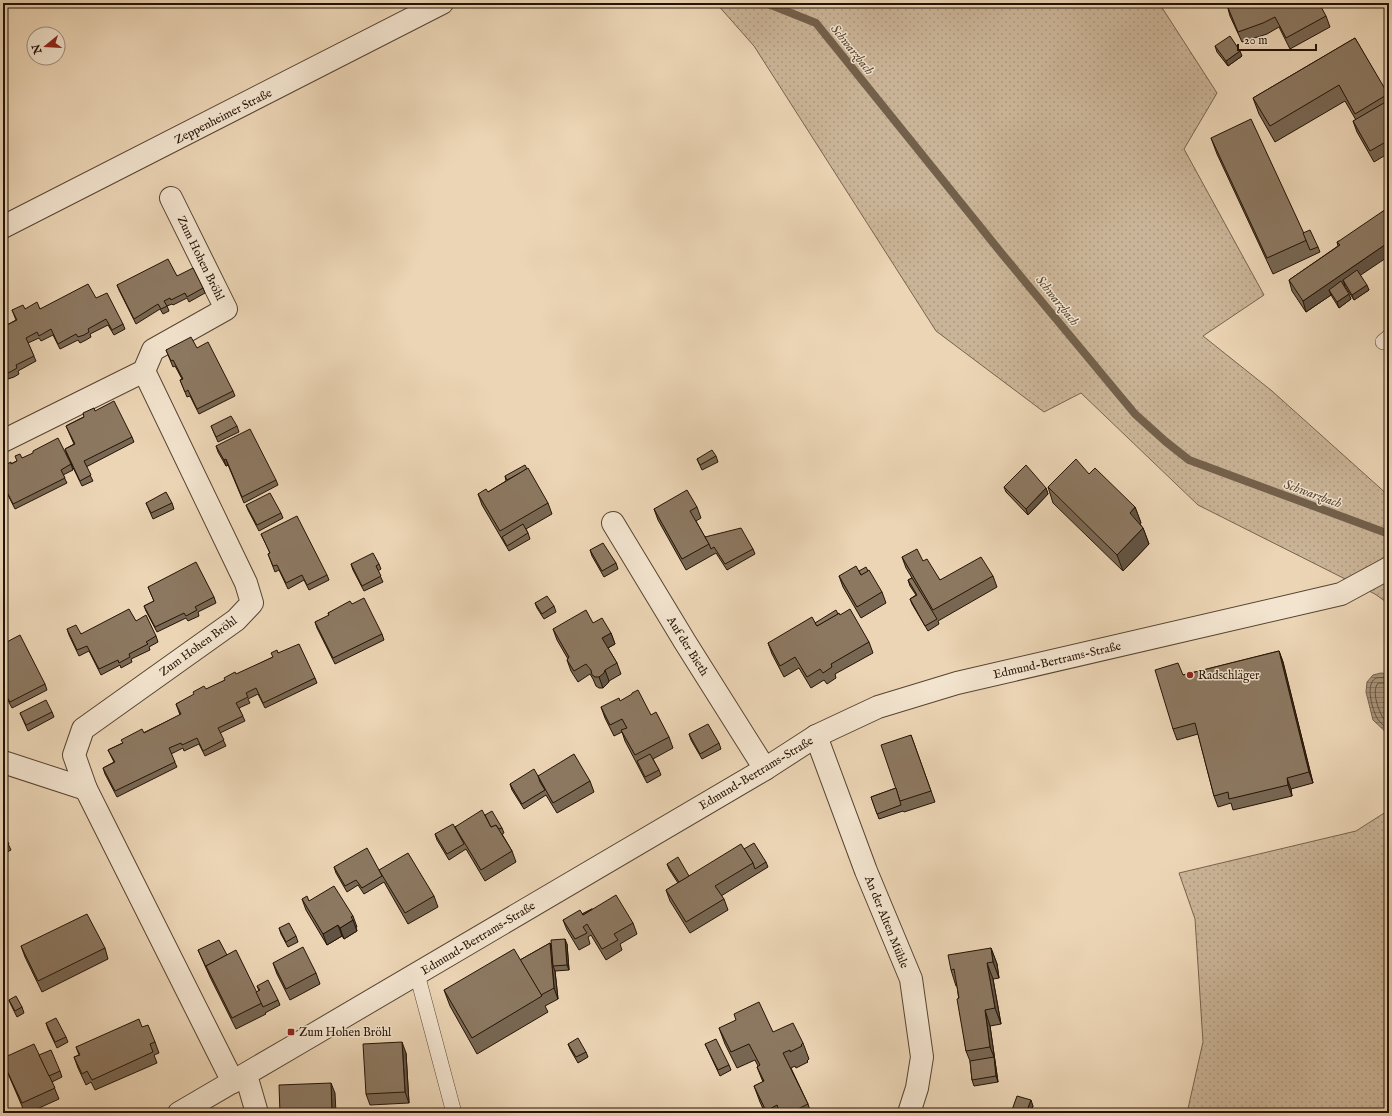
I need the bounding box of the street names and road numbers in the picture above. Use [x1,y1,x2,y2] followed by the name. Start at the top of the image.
[172,85,275,148] street label: Zeppenheimer Straße
[174,213,228,304] street label: Zum Hohen Bröhl
[157,613,241,680] street label: Zum Hohen Bröhl
[663,613,712,679] street label: Auf der Bieth
[992,638,1123,682] street label: Edmund-Bertrams-Straße
[696,733,817,814] street label: Edmund-Bertrams-Straße
[861,873,912,971] street label: An der Alten Mühle
[418,898,539,979] street label: Edmund-Bertrams-Straße

